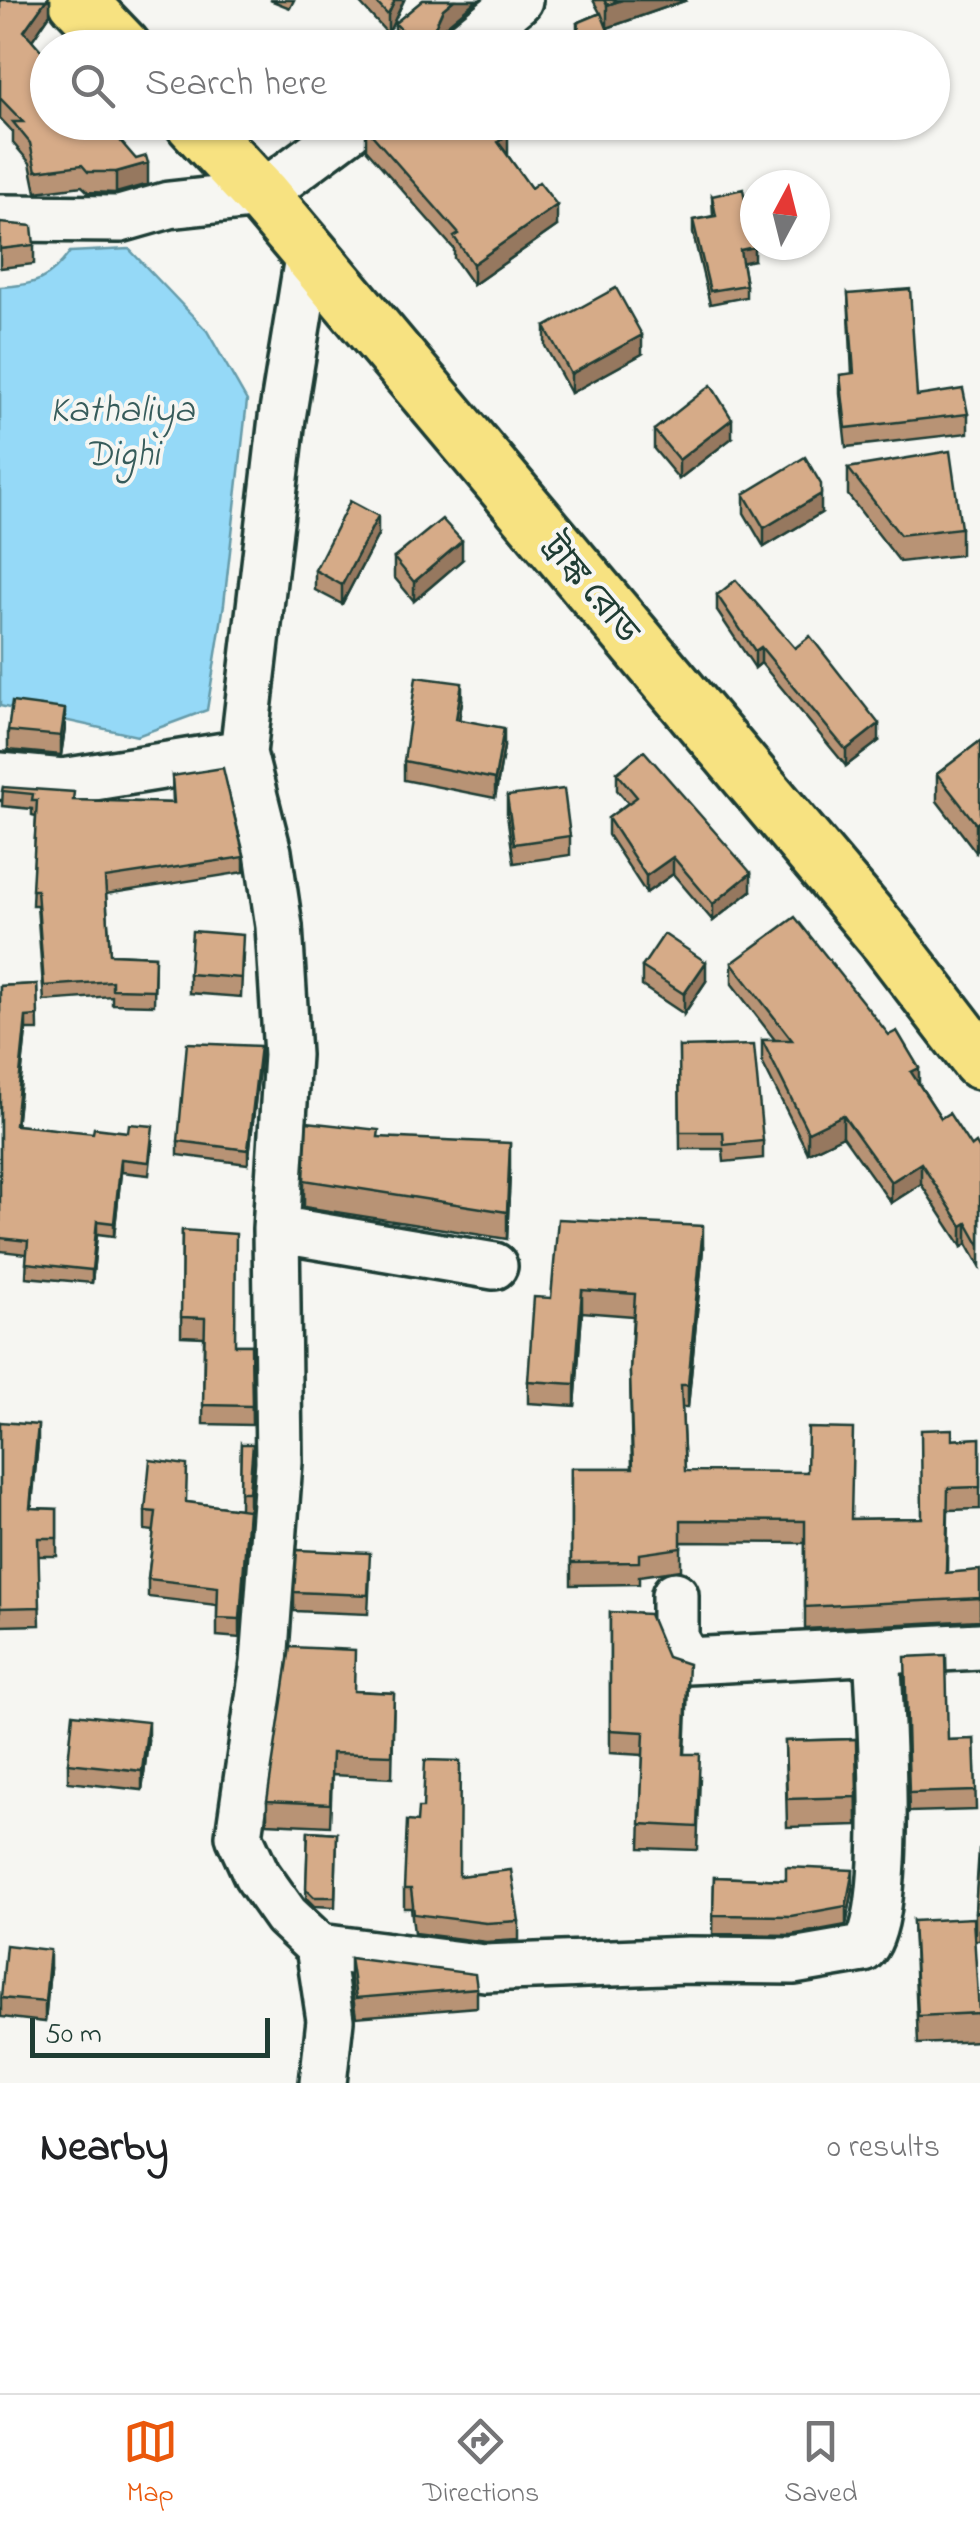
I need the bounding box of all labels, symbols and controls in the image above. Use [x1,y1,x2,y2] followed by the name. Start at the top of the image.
[30,30,950,140] search box
[145,57,327,113] text: Search here
[65,58,120,113] icon: search
[740,170,830,260] north arrow
[49,384,195,484] water label: Kathaliya Dighi
[528,524,651,657] street label: ট্রাঙ্ক রোড
[30,2013,270,2058] scale bar
[45,2015,102,2056] text: 50 m
[40,2118,168,2179] text: Nearby
[827,2125,940,2172] text: 0 results
[123,2414,178,2515] tab: Map
[423,2414,539,2515] tab: Directions
[784,2414,857,2515] tab: Saved

